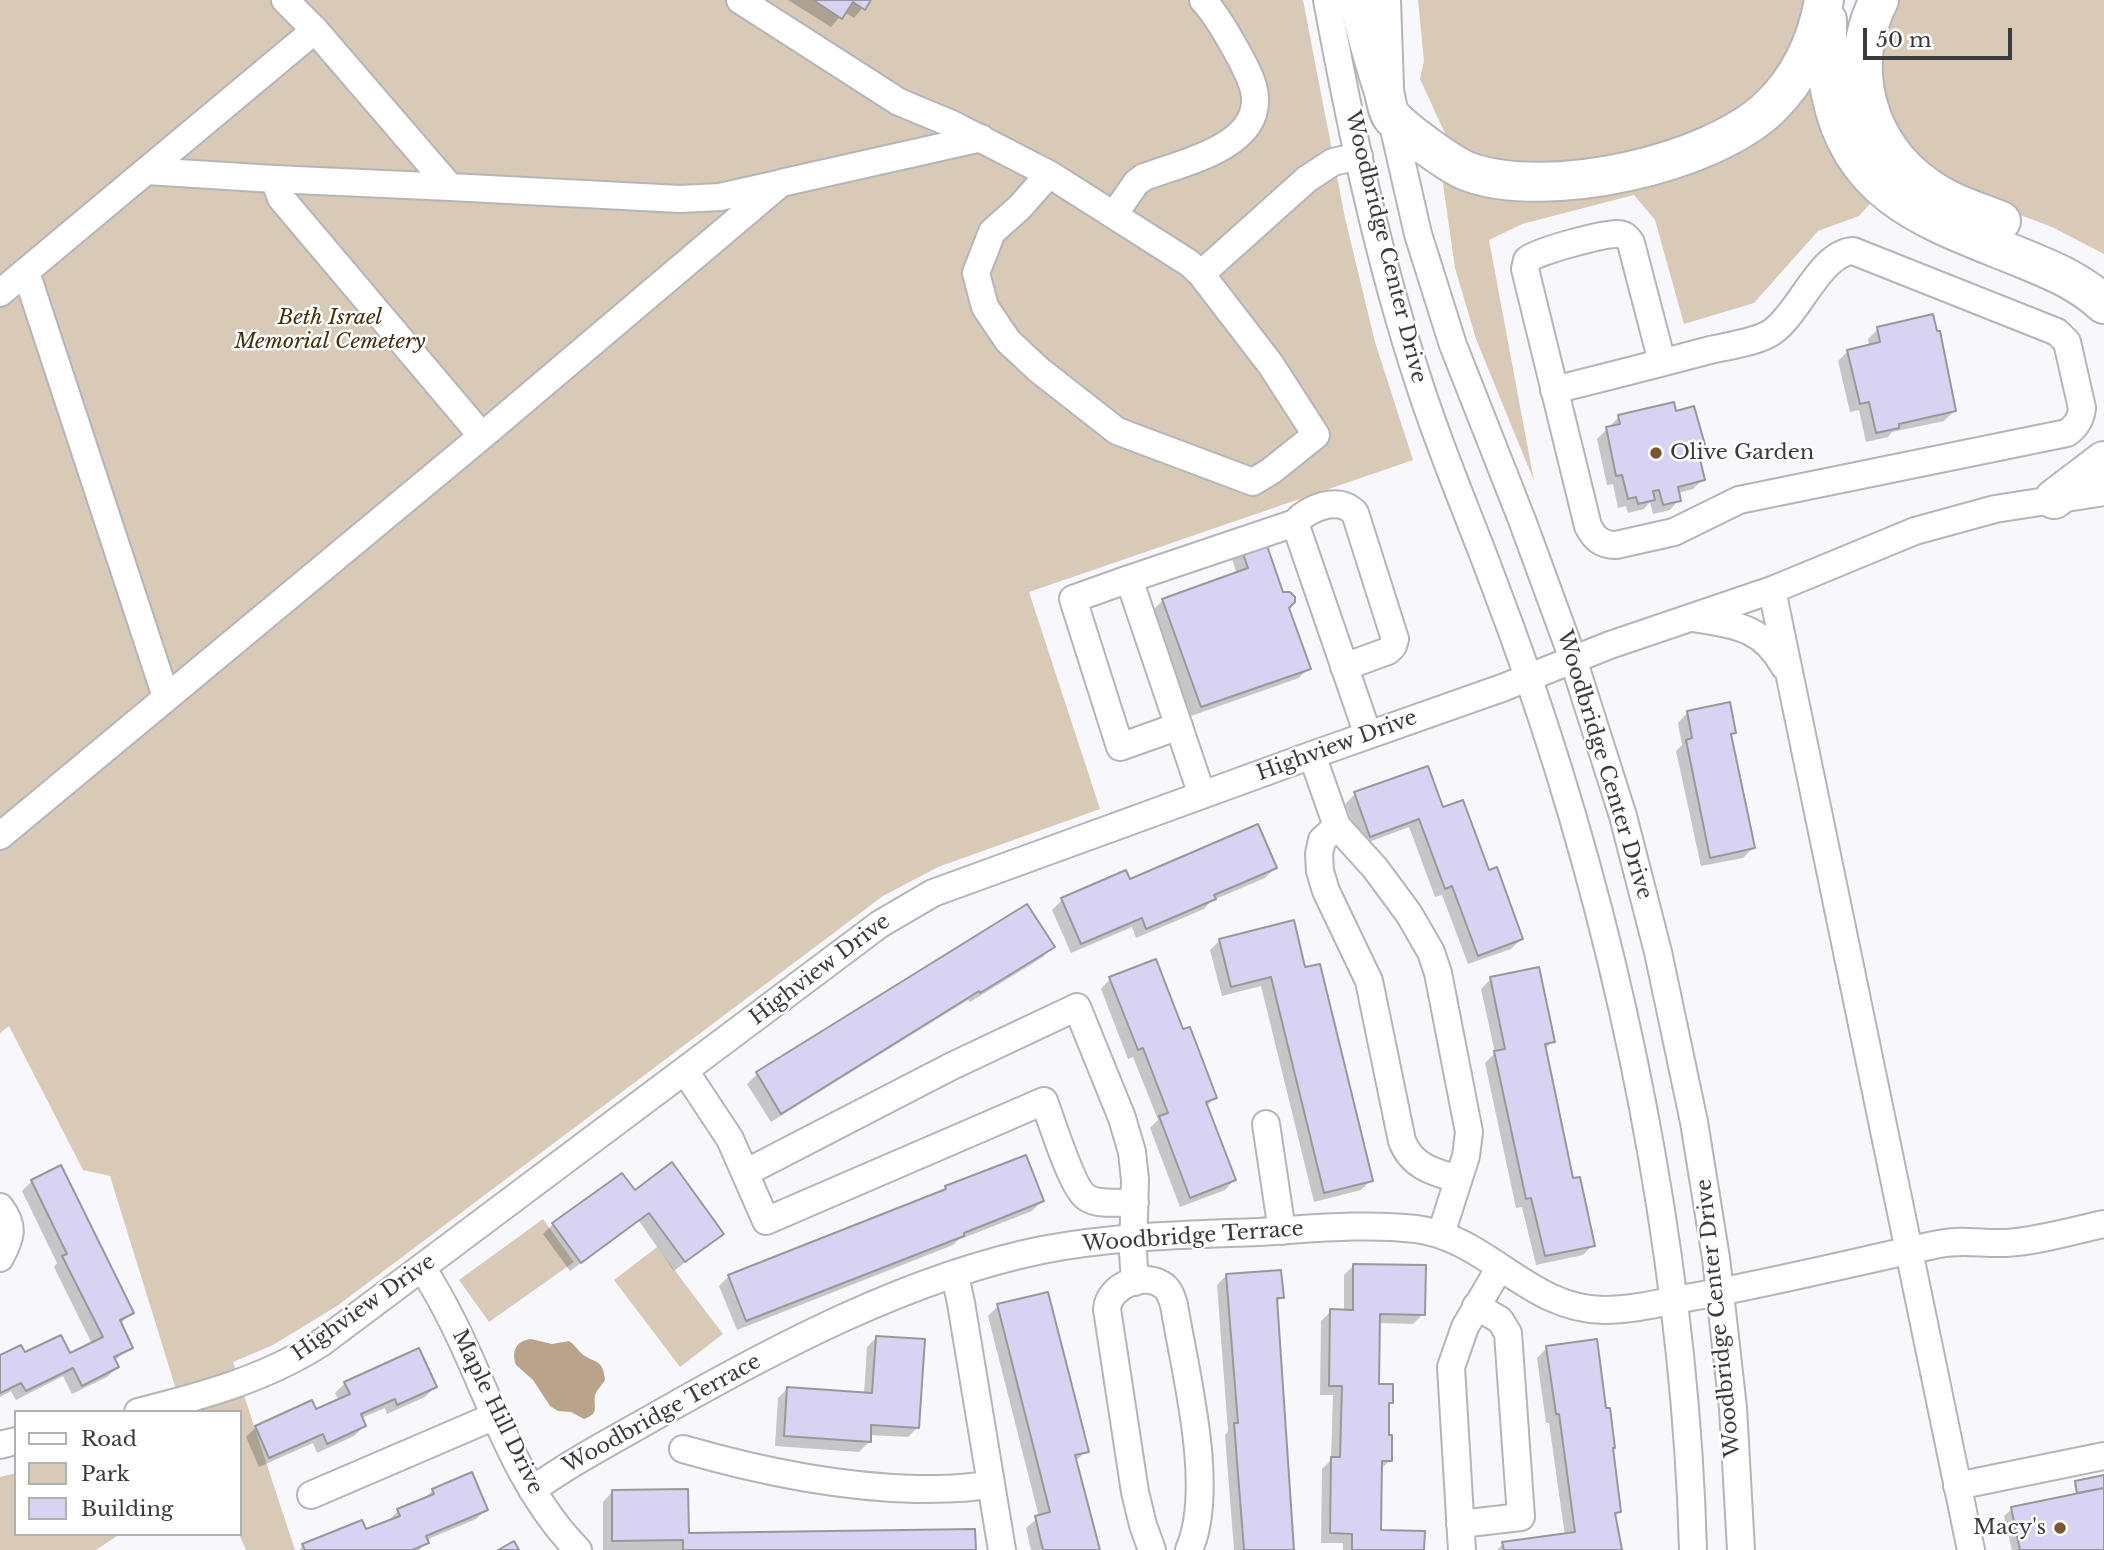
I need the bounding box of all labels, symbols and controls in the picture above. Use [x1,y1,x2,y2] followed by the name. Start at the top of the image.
[1866,14,2015,58] scale bar
[1876,27,1931,53] text: 50 m
[1339,108,1431,386] street label: Woodbridge Center Drive
[234,305,426,355] park label: Beth Israel Memorial Cemetery
[1670,440,1814,466] place label: Olive Garden
[1648,445,1664,461] marker: Olive Garden
[1551,628,1657,902] street label: Woodbridge Center Drive
[1253,705,1421,787] street label: Highview Drive
[745,909,895,1031] street label: Highview Drive
[1692,1178,1746,1458] street label: Woodbridge Center Drive
[1081,1217,1305,1257] street label: Woodbridge Terrace
[288,1249,440,1367] street label: Highview Drive
[446,1326,548,1498] street label: Maple Hill Drive
[559,1349,765,1479] street label: Woodbridge Terrace
[14,1410,242,1536] legend
[81,1426,137,1452] text: Road
[81,1461,130,1487] text: Park
[81,1496,173,1522] text: Building
[1973,1515,2046,1541] place label: Macy's
[2052,1520,2068,1536] marker: Macy's

